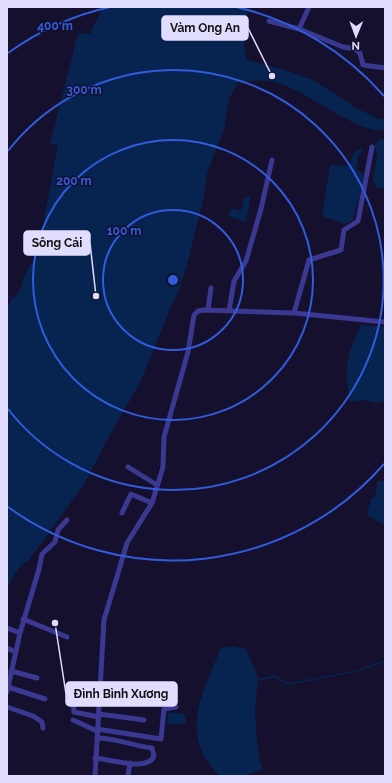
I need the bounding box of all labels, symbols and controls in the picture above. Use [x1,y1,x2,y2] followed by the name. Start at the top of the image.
[162,16,248,40] callout: Vàm Ong An
[336,16,376,56] north arrow
[37,19,73,33] text: 400 m
[170,21,240,35] text: Vàm Ong An
[352,39,360,52] text: N
[66,83,102,97] text: 300 m
[56,174,92,188] text: 200 m
[107,224,141,238] text: 100 m
[24,231,90,255] callout: Sông Cái
[32,236,82,250] text: Sông Cái
[166,273,180,287] centre of rings
[66,682,177,706] callout: Đình Bình Xương
[74,687,168,701] text: Đình Bình Xương

